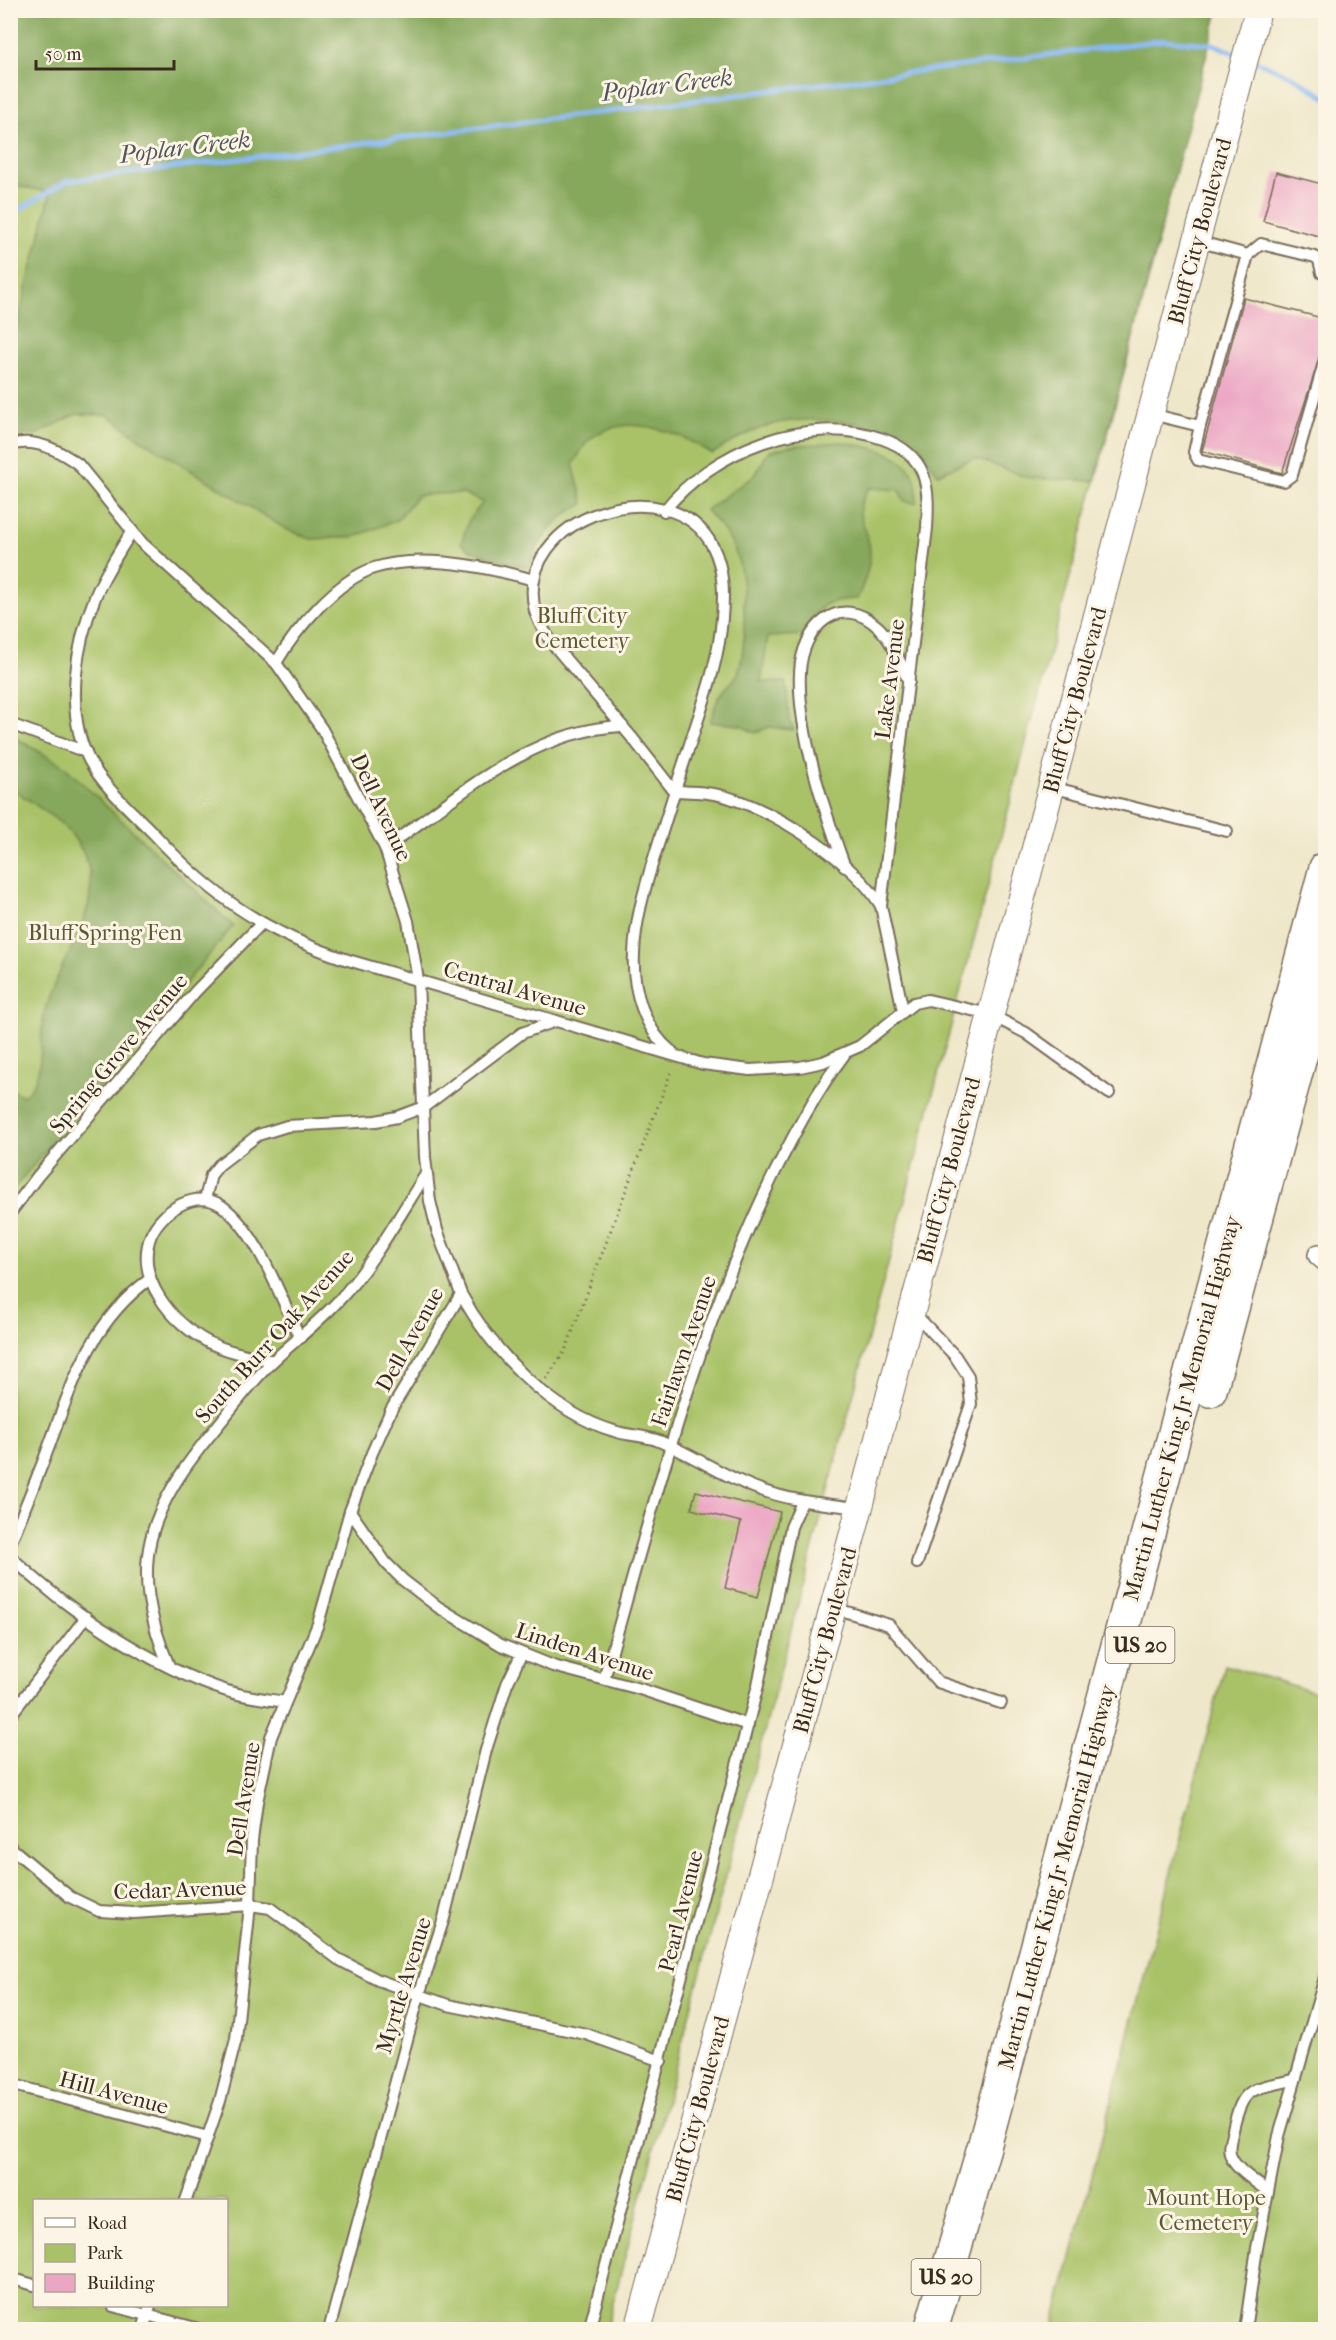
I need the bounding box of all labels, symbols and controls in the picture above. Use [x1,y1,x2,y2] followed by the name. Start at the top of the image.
[36,33,174,71] scale bar
[45,44,82,65] text: 50 m
[599,63,734,107] water label: Poplar Creek
[117,125,252,169] water label: Poplar Creek
[1163,134,1238,327] street label: Bluff City Boulevard
[535,603,631,654] park label: Bluff City Cemetery
[1038,603,1113,796] street label: Bluff City Boulevard
[870,617,910,741] street label: Lake Avenue
[345,750,417,865] street label: Dell Avenue
[28,920,182,946] park label: Bluff Spring Fen
[440,956,589,1022] street label: Central Avenue
[44,968,193,1139] street label: Spring Grove Avenue
[912,1073,987,1266] street label: Bluff City Boulevard
[1118,1212,1246,1604] street label: Martin Luther King Jr Memorial Highway
[190,1244,360,1429] street label: South Burr Oak Avenue
[646,1272,722,1430] street label: Fairlawn Avenue
[371,1283,449,1396] street label: Dell Avenue
[788,1543,863,1736] street label: Bluff City Boulevard
[512,1617,657,1687] street label: Linden Avenue
[1106,1627,1174,1663] road number: US 20
[993,1681,1121,2073] street label: Martin Luther King Jr Memorial Highway
[222,1740,266,1858] street label: Dell Avenue
[653,1847,709,1975] street label: Pearl Avenue
[113,1875,247,1905] street label: Cedar Avenue
[371,1914,437,2057] street label: Myrtle Avenue
[661,2012,736,2205] street label: Bluff City Boulevard
[56,2066,171,2120] street label: Hill Avenue
[1146,2185,1266,2236] park label: Mount Hope Cemetery
[33,2199,228,2307] legend
[87,2213,127,2234] text: Road
[87,2243,124,2264] text: Park
[912,2259,980,2295] road number: US 20
[87,2273,155,2294] text: Building

